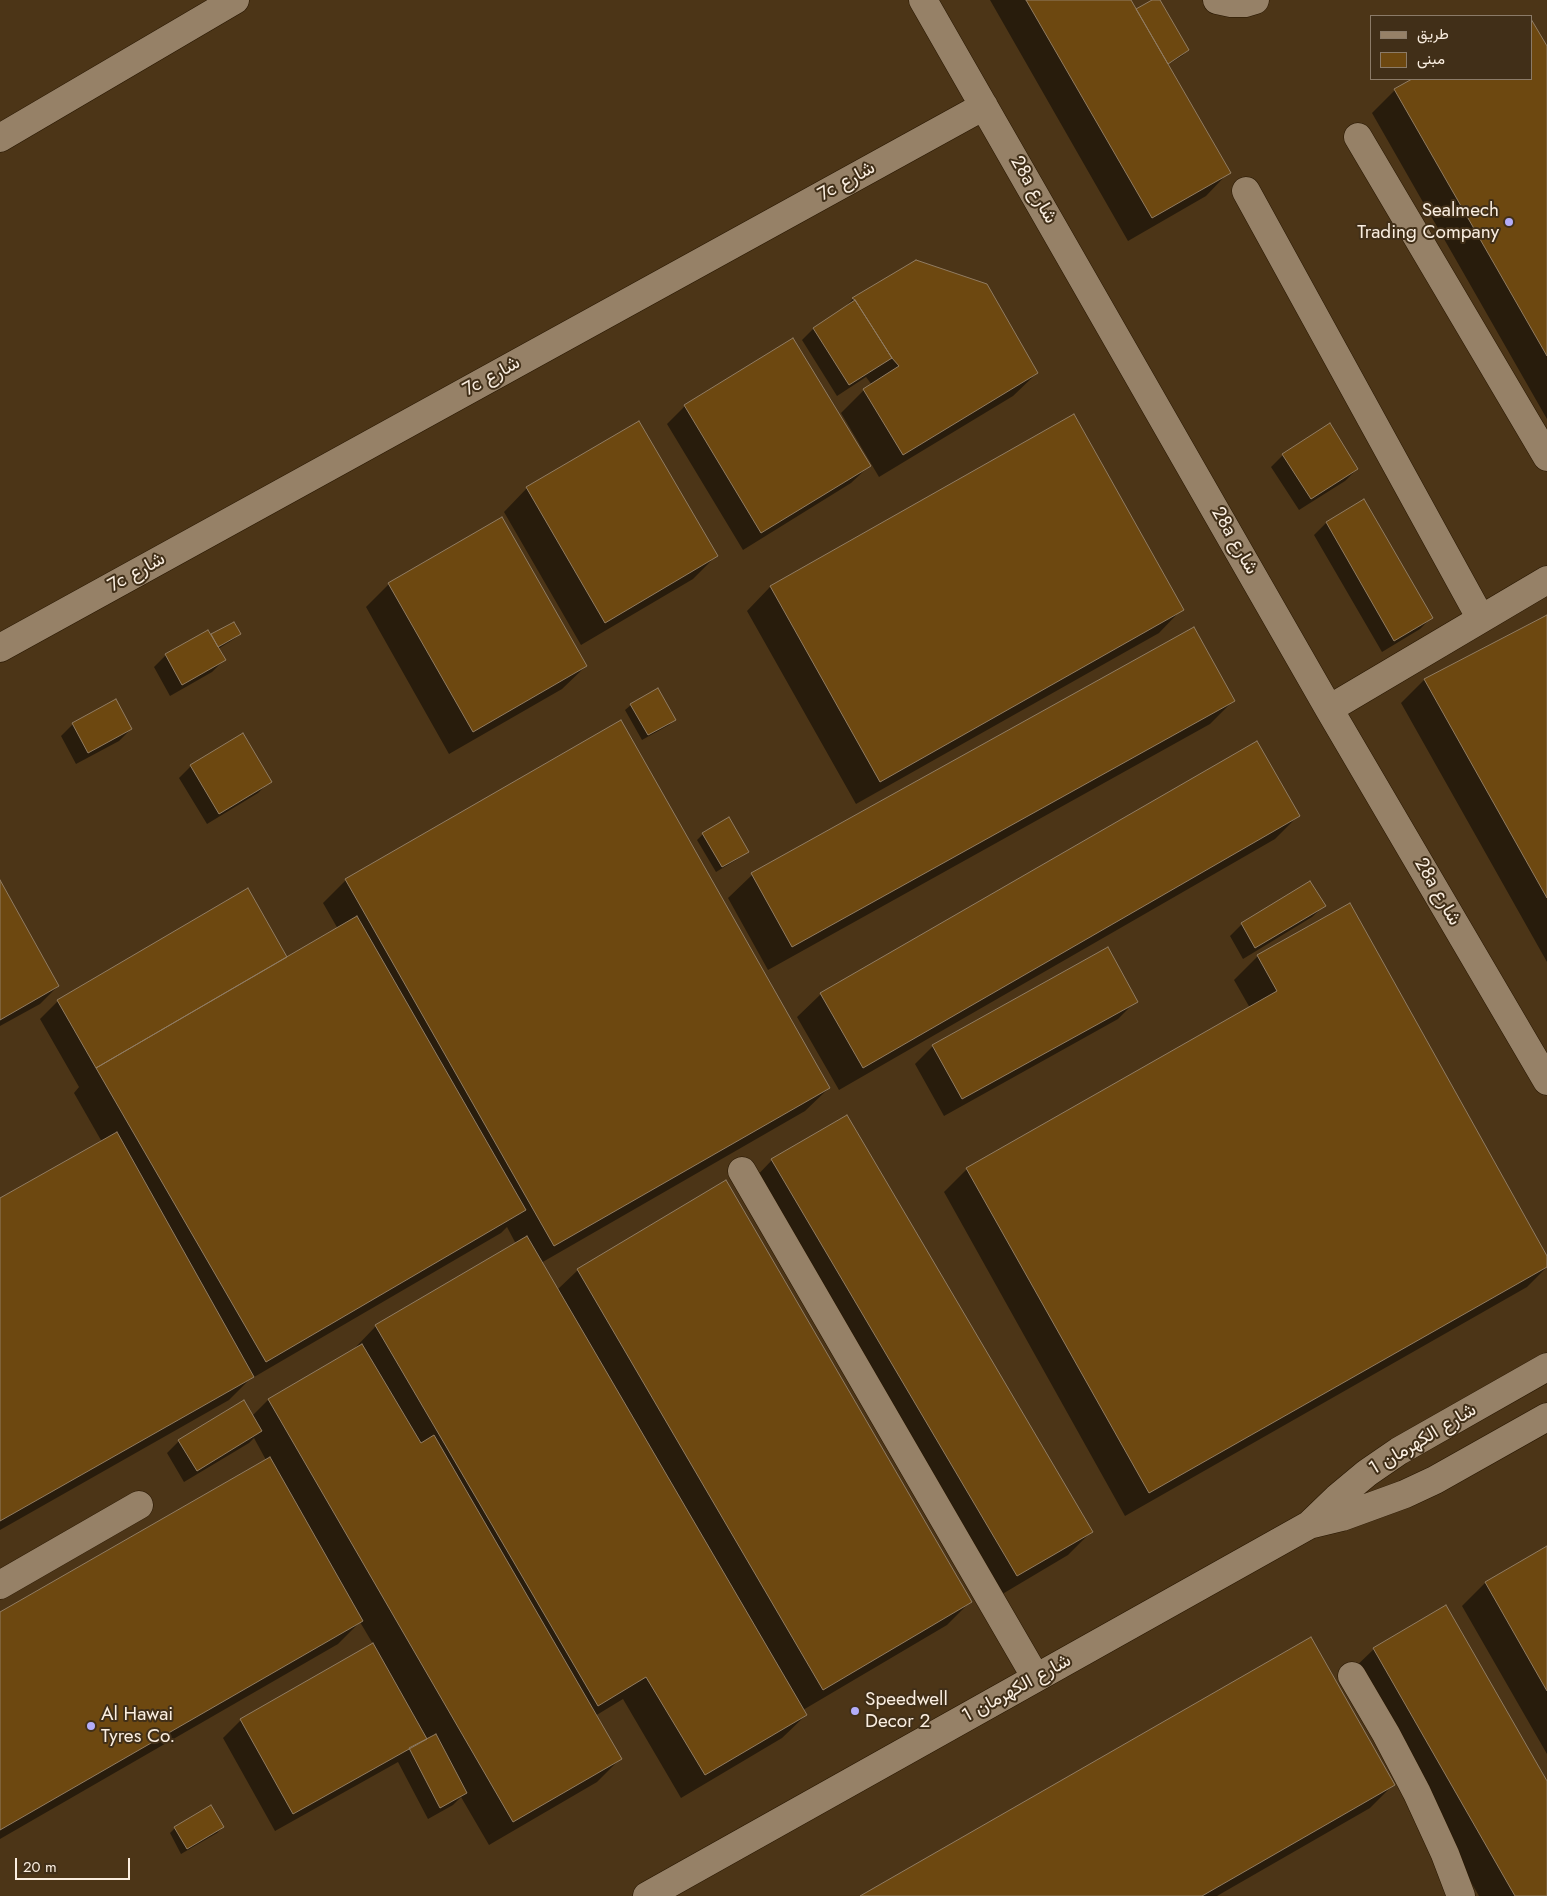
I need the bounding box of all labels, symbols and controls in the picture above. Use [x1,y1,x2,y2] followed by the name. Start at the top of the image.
[1370,15,1532,80] legend
[1417,23,1449,45] text: طريق
[1417,48,1445,70] text: مبنى
[1005,152,1061,228] street label: 28a شارع
[815,157,879,207] street label: 7c شارع
[1357,200,1499,244] place label: Sealmech Trading Company
[1503,216,1515,228] marker: Sealmech Trading Company
[460,352,524,402] street label: 7c شارع
[1206,503,1262,579] street label: 28a شارع
[105,548,169,598] street label: 7c شارع
[1409,854,1465,930] street label: 28a شارع
[1365,1399,1481,1481] street label: شارع الكهرمان 1
[959,1650,1075,1728] street label: شارع الكهرمان 1
[865,1689,948,1733] place label: Speedwell Decor 2
[101,1704,175,1748] place label: Al Hawai Tyres Co.
[849,1705,861,1717] marker: Speedwell Decor 2
[85,1720,97,1732] marker: Al Hawai Tyres Co.
[18,1848,132,1880] scale bar
[23,1856,57,1878] text: 20 m

